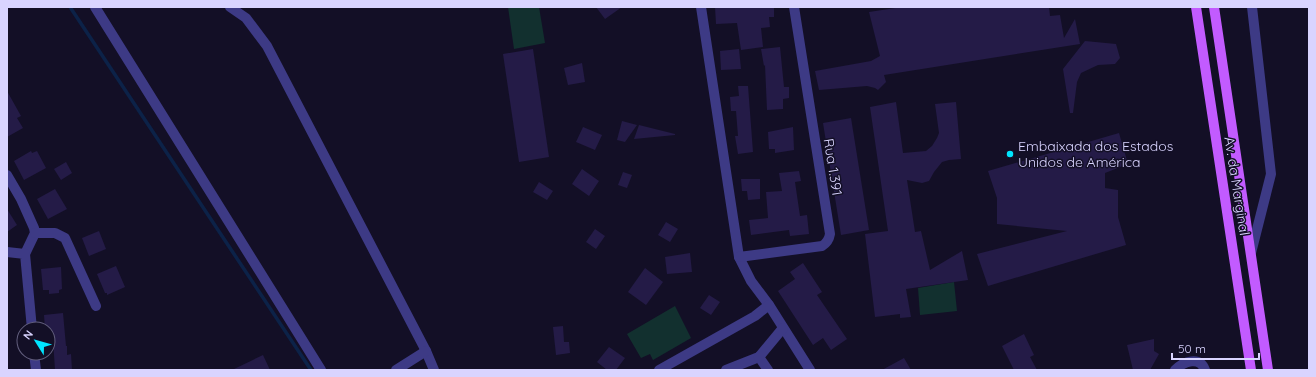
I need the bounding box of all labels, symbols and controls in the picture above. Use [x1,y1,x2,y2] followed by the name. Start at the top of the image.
[1220,135,1254,237] street label: Av. da Marginal
[820,137,846,197] street label: Rua 1.391
[1018,137,1173,171] place label: Embaixada dos Estados Unidos de América
[1005,149,1015,159] marker: Embaixada dos Estados Unidos de América
[16,321,56,361] north arrow
[20,328,36,342] text: N
[1172,335,1259,361] scale bar
[1178,341,1206,356] text: 50 m

